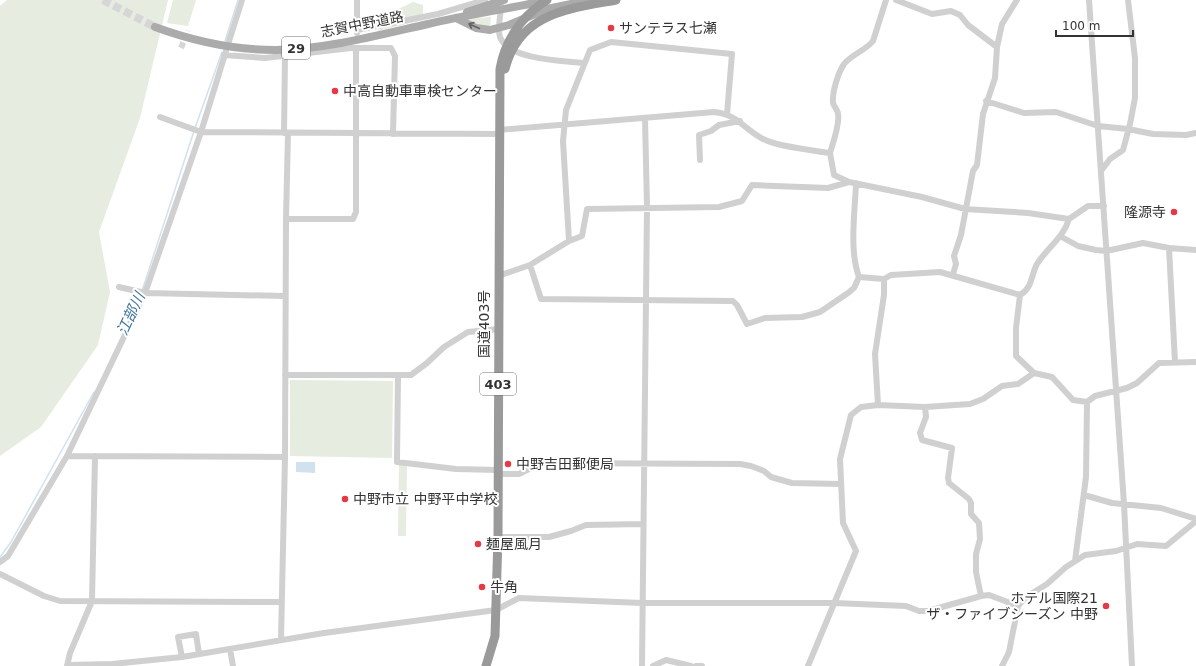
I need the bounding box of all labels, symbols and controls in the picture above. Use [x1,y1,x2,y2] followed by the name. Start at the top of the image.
[319,8,405,40] street label: 志賀中野道路
[1056,12,1133,38] scale bar
[1062,19,1100,33] text: 100 m
[619,20,717,36] place label: サンテラス七瀬
[469,22,481,30] one-way arrow
[606,23,616,33] marker: サンテラス七瀬
[282,37,310,59] road number: 29
[343,83,497,99] place label: 中高自動車車検センター
[330,86,340,96] marker: 中高自動車車検センター
[1124,204,1166,220] place label: 隆源寺
[1169,207,1179,217] marker: 隆源寺
[113,288,150,338] water label: 江部川
[476,290,492,358] street label: 国道403号
[480,373,516,395] road number: 403
[516,456,614,472] place label: 中野吉田郵便局
[503,459,513,469] marker: 中野吉田郵便局
[353,491,497,507] place label: 中野市立 中野平中学校
[340,494,350,504] marker: 中野市立 中野平中学校
[486,536,542,552] place label: 麺屋風月
[473,539,483,549] marker: 麺屋風月
[490,579,518,595] place label: 牛角
[477,582,487,592] marker: 牛角
[926,590,1098,622] place label: ホテル国際21 ザ・ファイブシーズン 中野
[1101,601,1111,611] marker: ホテル国際21 ザ・ファイブシーズン 中野

